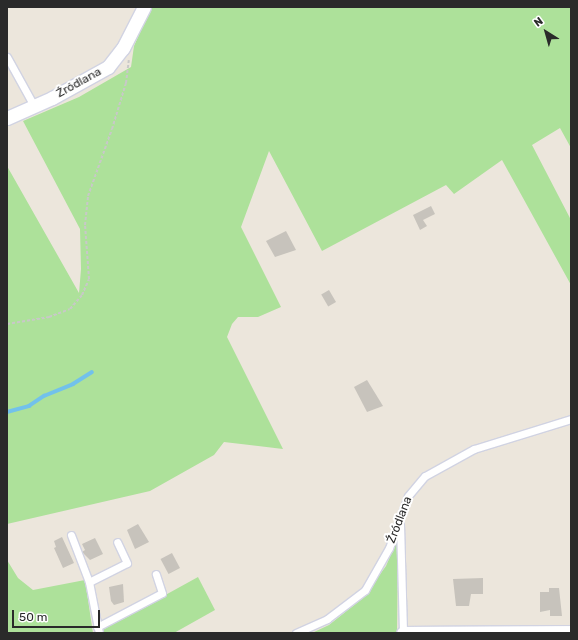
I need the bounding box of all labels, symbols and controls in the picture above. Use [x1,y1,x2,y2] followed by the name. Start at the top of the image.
[526,12,566,52] north arrow
[531,14,546,30] text: N
[54,65,104,101] street label: Źródlana
[384,495,416,545] street label: Źródlana
[14,602,102,628] scale bar
[19,610,47,624] text: 50 m

